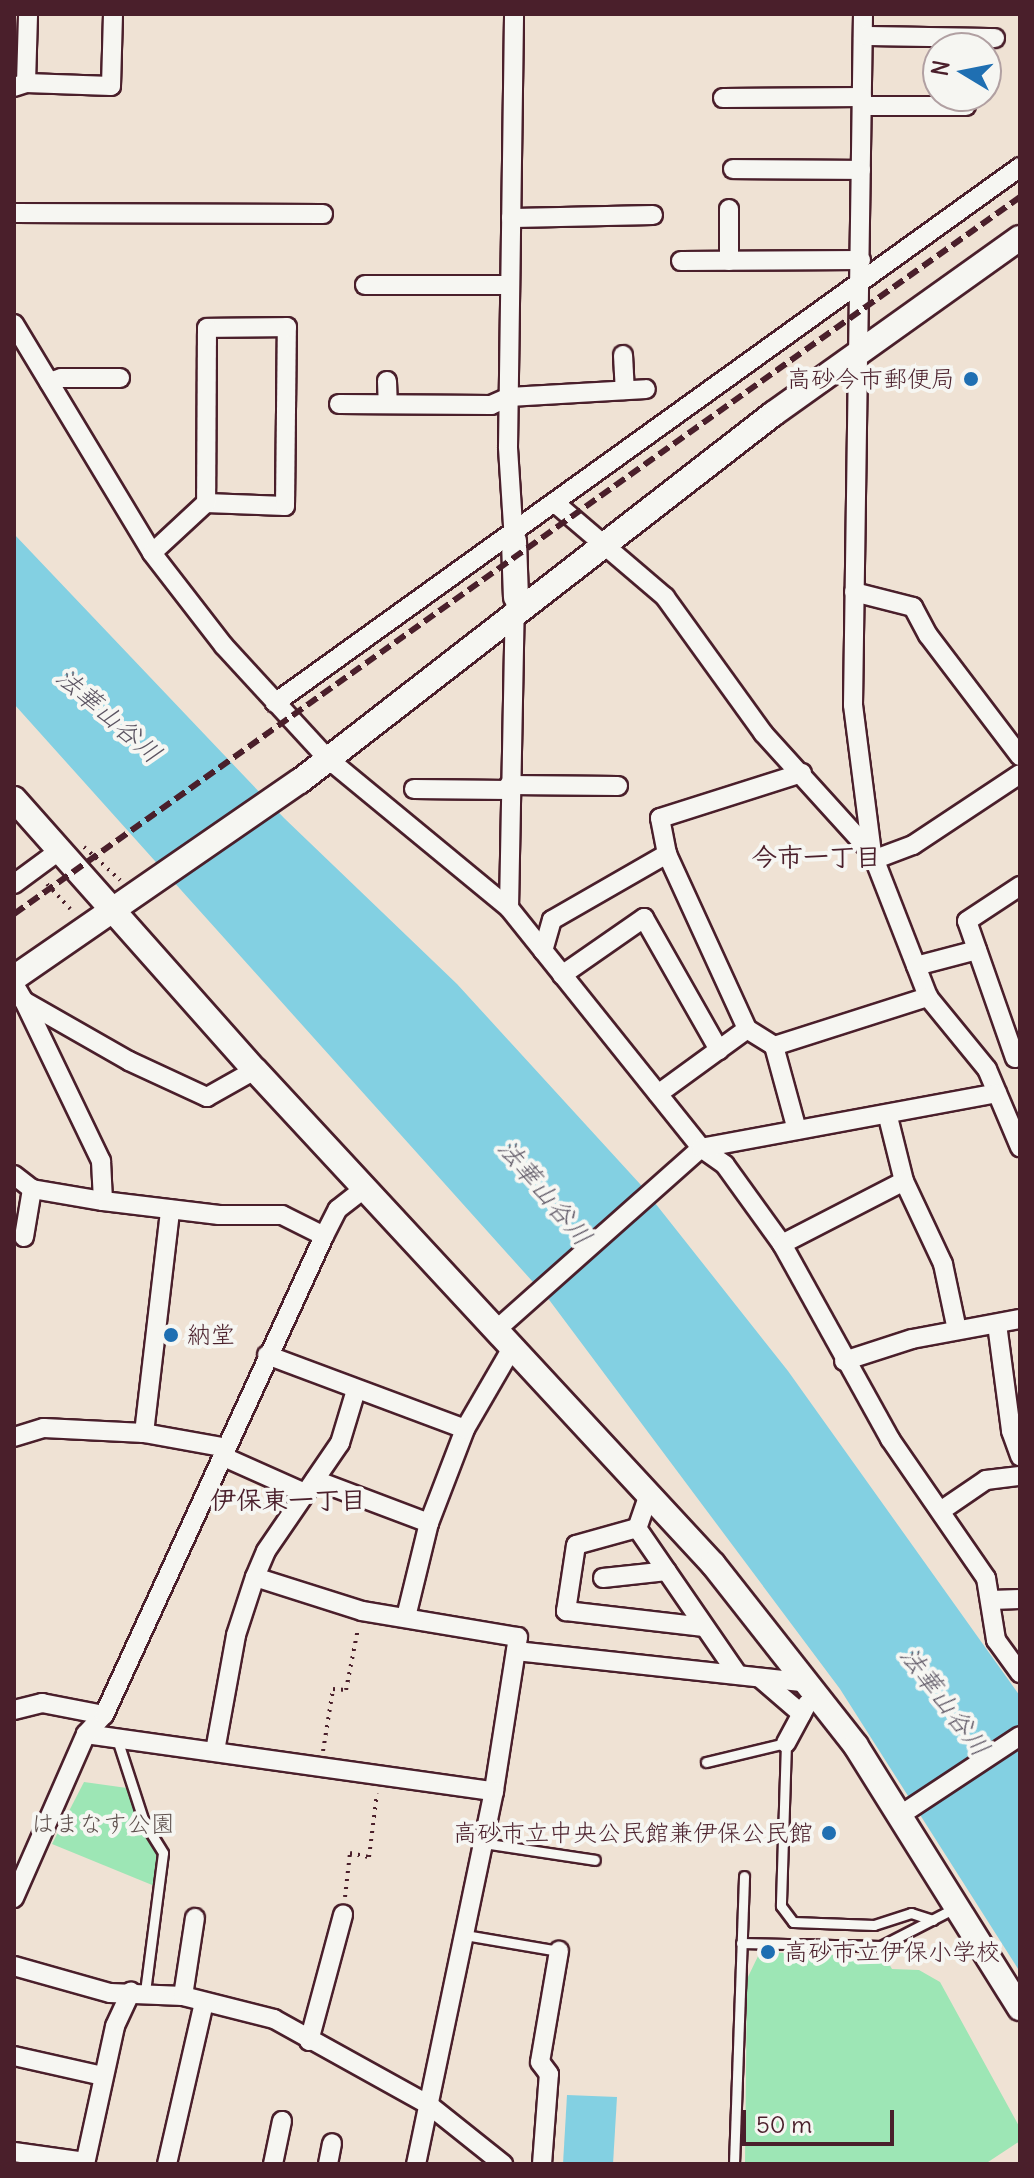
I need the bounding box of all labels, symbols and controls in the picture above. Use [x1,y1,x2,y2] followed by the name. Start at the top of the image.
[922,32,1002,112] north arrow
[925,58,955,78] text: N
[787,365,955,393] place label: 高砂今市郵便局
[962,370,980,388] marker: 高砂今市郵便局
[50,661,168,769] water label: 法華山谷川
[751,841,881,873] district label: 今市一丁目
[491,1132,599,1252] water label: 法華山谷川
[187,1321,235,1349] place label: 納堂
[162,1326,180,1344] marker: 納堂
[210,1484,366,1516] district label: 伊保東一丁目
[893,1640,997,1762] water label: 法華山谷川
[31,1810,175,1838] park label: はまなす公園
[453,1819,813,1847] place label: 高砂市立中央公民館兼伊保公民館
[820,1824,838,1842] marker: 高砂市立中央公民館兼伊保公民館
[784,1938,1000,1966] place label: 高砂市立伊保小学校
[759,1943,777,1961] marker: 高砂市立伊保小学校
[746,2094,898,2144] scale bar
[756,2109,812,2139] text: 50 m

